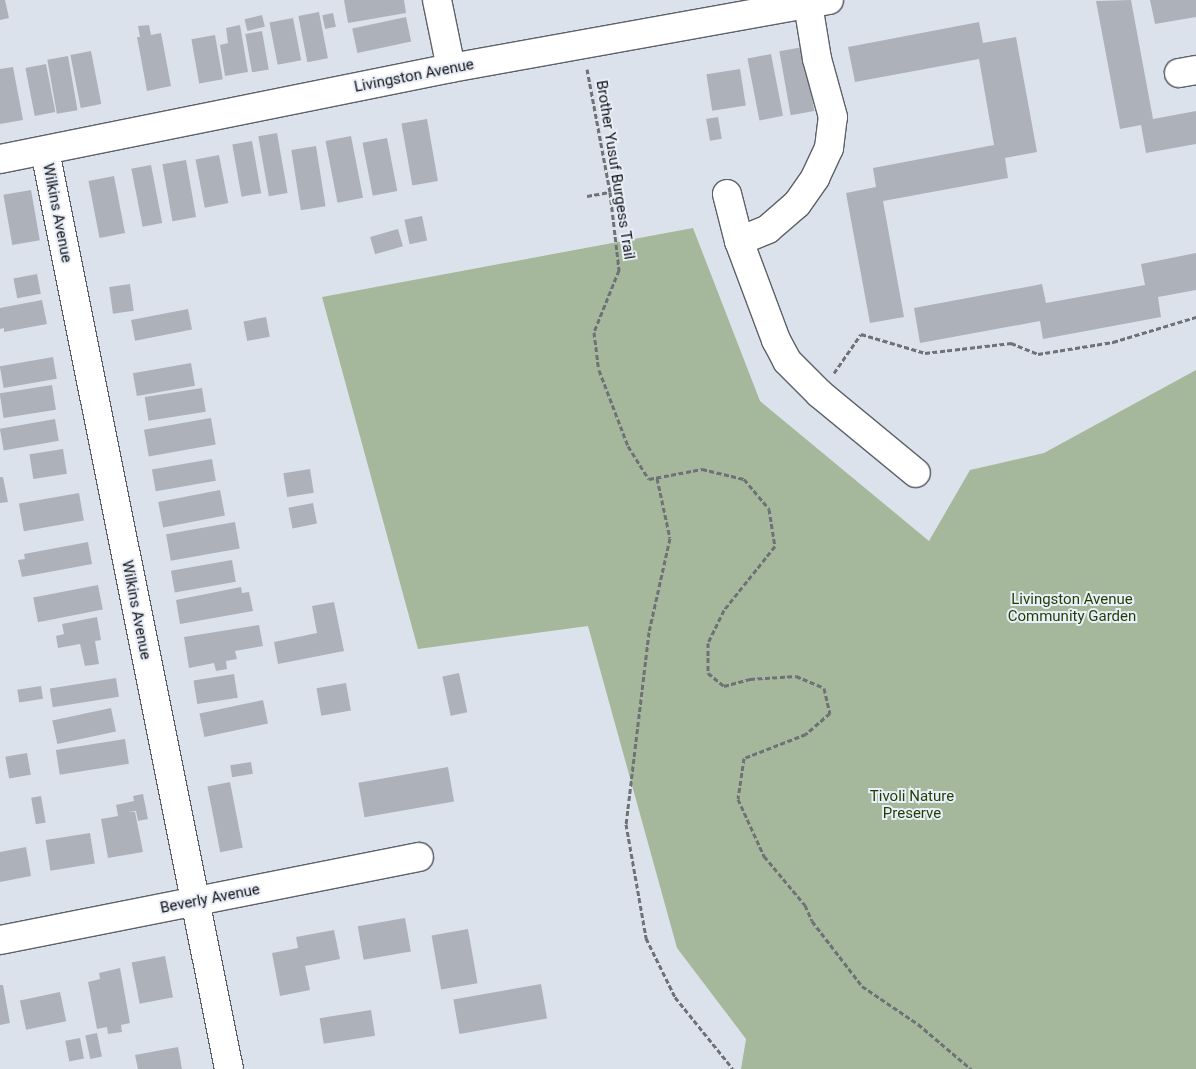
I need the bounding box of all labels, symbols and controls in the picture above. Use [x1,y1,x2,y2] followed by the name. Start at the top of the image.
[353,56,475,96] street label: Livingston Avenue
[592,79,638,261] street label: Brother Yusuf Burgess Trail
[39,162,75,264] street label: Wilkins Avenue
[118,559,154,661] street label: Wilkins Avenue
[1008,590,1136,625] park label: Livingston Avenue Community Garden
[870,787,954,822] park label: Tivoli Nature Preserve
[159,881,261,917] street label: Beverly Avenue

